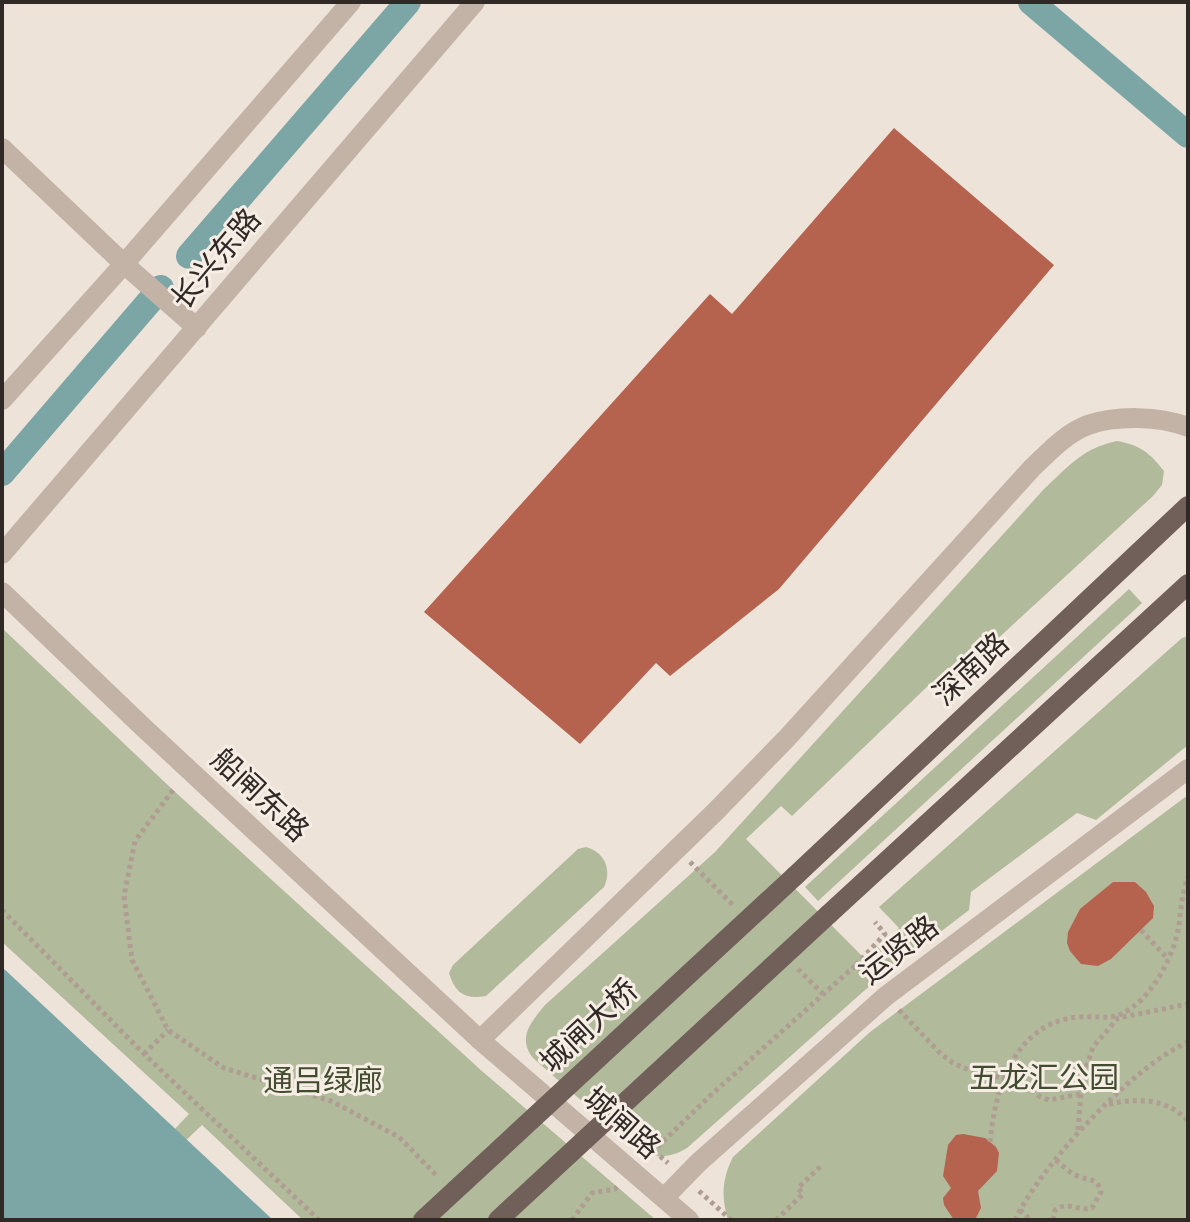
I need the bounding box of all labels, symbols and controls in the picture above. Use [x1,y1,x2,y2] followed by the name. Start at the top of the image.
[161,199,271,318] street label: 长兴东路
[923,622,1018,715] street label: 深南路
[202,738,319,851] street label: 船闸东路
[850,905,947,994] street label: 运贤路
[530,969,647,1082] street label: 城闸大桥
[969,1056,1119,1099] park label: 五龙汇公园
[263,1059,383,1102] park label: 通吕绿廊
[574,1077,670,1168] street label: 城闸路

